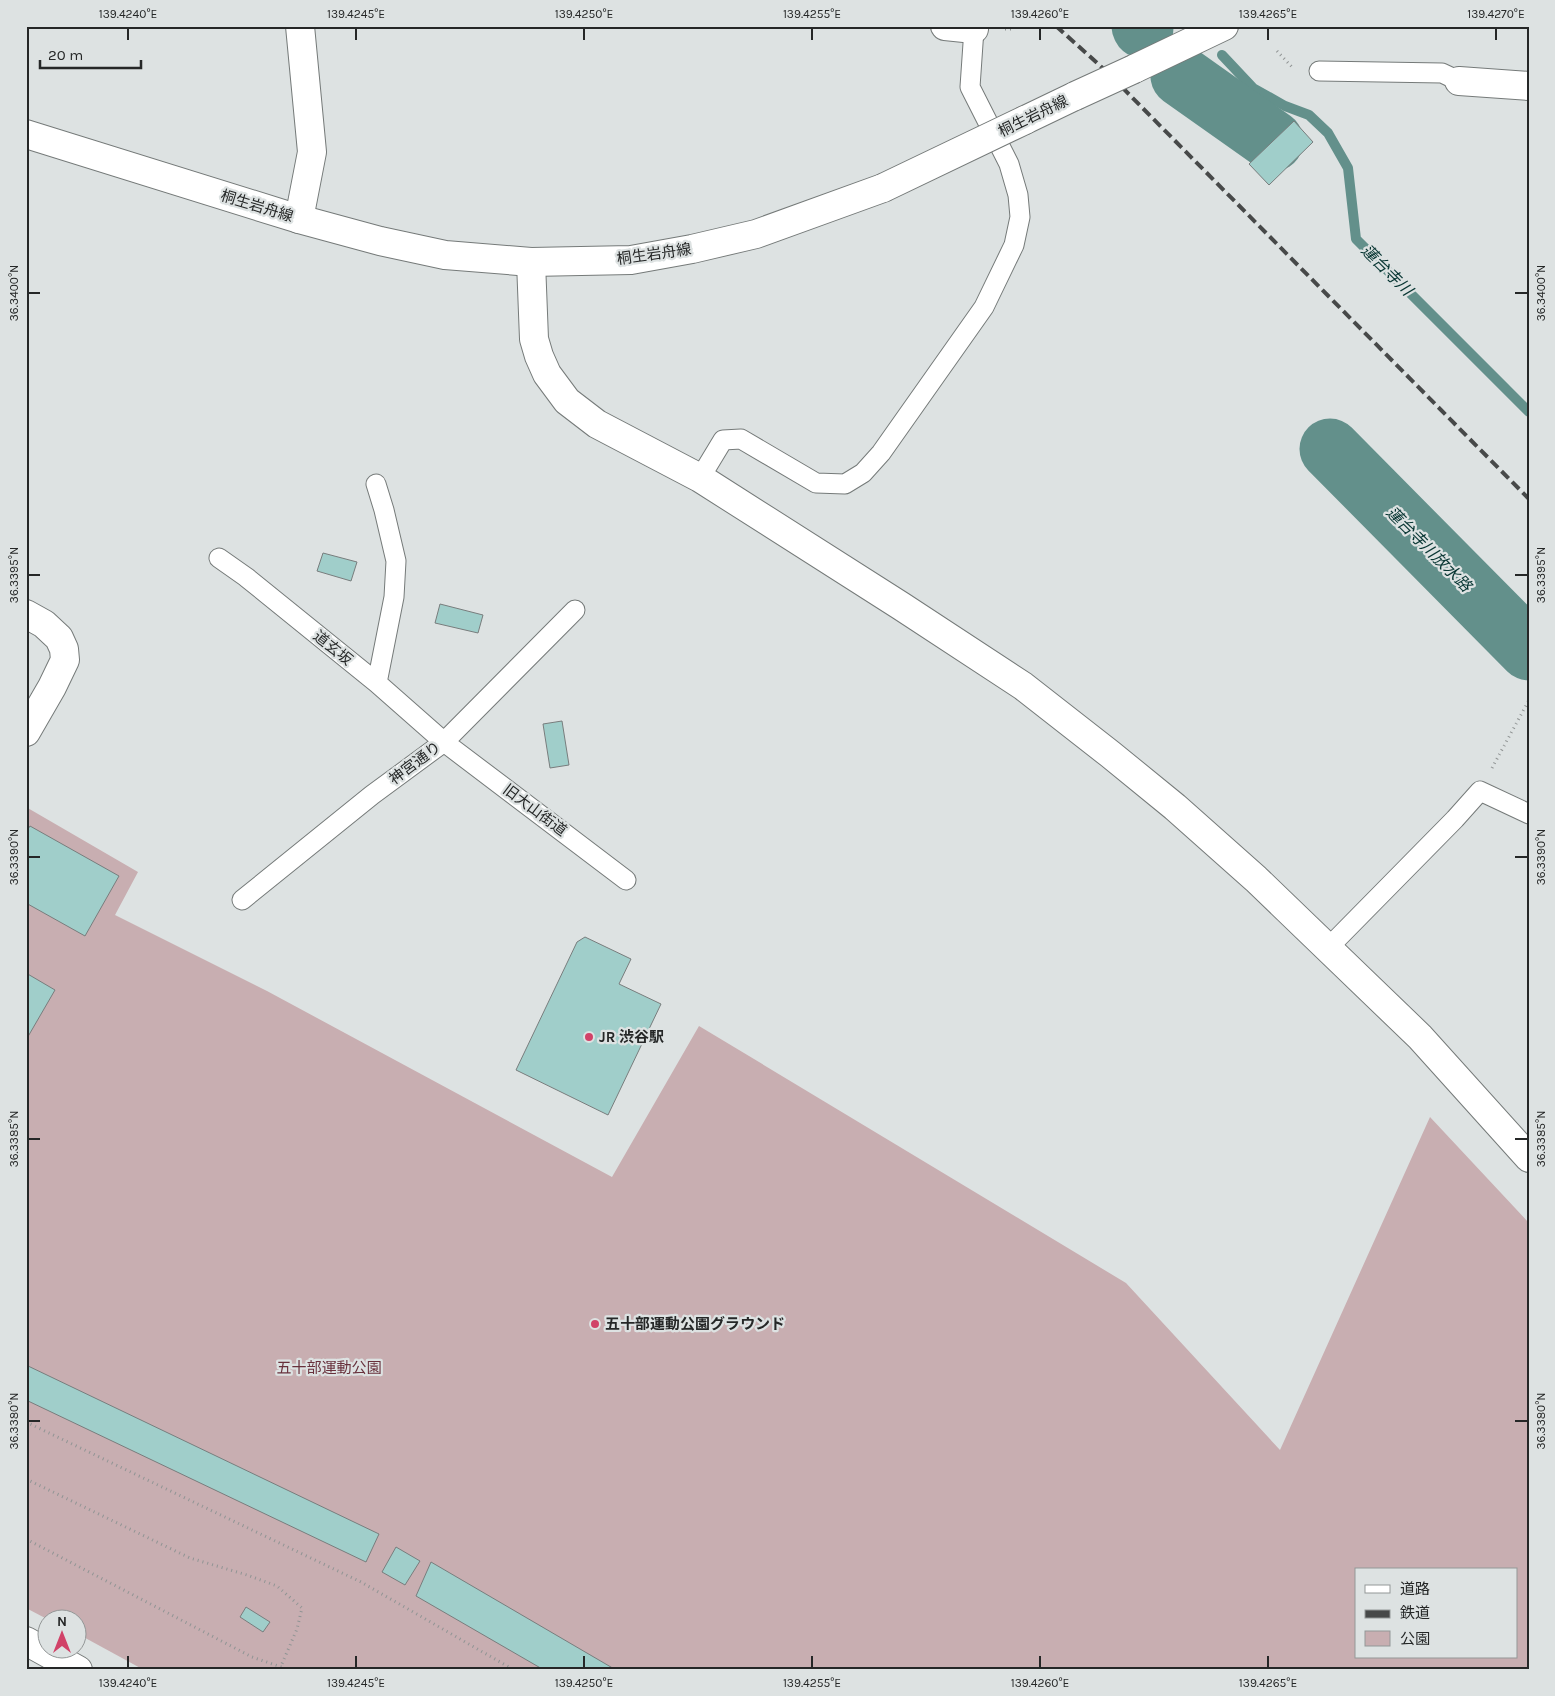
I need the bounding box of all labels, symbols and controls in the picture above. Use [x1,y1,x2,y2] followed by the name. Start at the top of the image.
[99,7,157,21] text: 139.4240°E
[327,7,385,21] text: 139.4245°E
[555,7,613,21] text: 139.4250°E
[783,7,841,21] text: 139.4255°E
[1011,7,1069,21] text: 139.4260°E
[1239,7,1297,21] text: 139.4265°E
[1467,7,1525,21] text: 139.4270°E
[40,38,141,70] scale bar
[48,46,83,64] text: 20 m
[995,91,1071,141] street label: 桐生岩舟線
[218,186,296,226] street label: 桐生岩舟線
[616,240,692,268] street label: 桐生岩舟線
[1358,241,1418,301] water label: 蓮台寺川
[7,265,21,321] text: 36.3400°N
[1534,265,1548,321] text: 36.3400°N
[1383,503,1477,597] water label: 蓮台寺川放水路
[7,547,21,603] text: 36.3395°N
[1534,547,1548,603] text: 36.3395°N
[310,627,356,669] street label: 道玄坂
[386,738,444,788] street label: 神宮通り
[500,780,570,840] street label: 旧大山街道
[7,829,21,885] text: 36.3390°N
[1534,829,1548,885] text: 36.3390°N
[599,1028,664,1046] place label: JR 渋谷駅
[583,1031,595,1043] marker: JR 渋谷駅
[7,1111,21,1167] text: 36.3385°N
[1534,1111,1548,1167] text: 36.3385°N
[605,1315,785,1333] place label: 五十部運動公園グラウンド
[589,1318,601,1330] marker: 五十部運動公園グラウンド
[276,1359,382,1377] park label: 五十部運動公園
[7,1392,21,1450] text: 36.3380°N
[1534,1392,1548,1450] text: 36.3380°N
[1355,1568,1518,1658] legend
[1400,1580,1430,1598] text: 道路
[1400,1604,1430,1622] text: 鉄道
[38,1608,88,1658] north arrow
[57,1613,67,1630] text: N
[1400,1630,1430,1648] text: 公園
[99,1676,157,1690] text: 139.4240°E
[327,1676,385,1690] text: 139.4245°E
[555,1676,613,1690] text: 139.4250°E
[783,1676,841,1690] text: 139.4255°E
[1011,1676,1069,1690] text: 139.4260°E
[1239,1676,1297,1690] text: 139.4265°E

